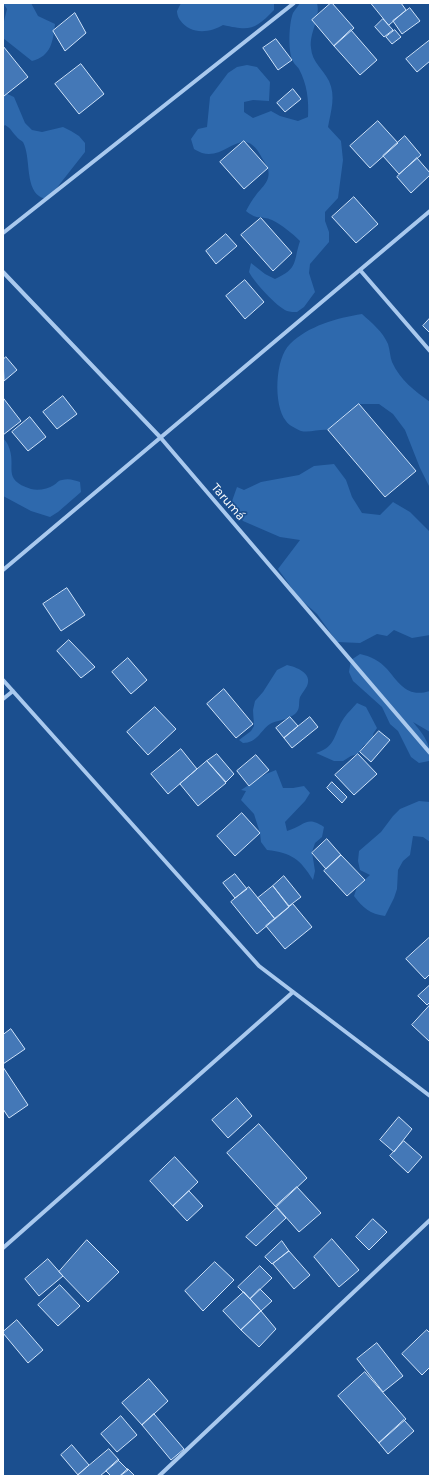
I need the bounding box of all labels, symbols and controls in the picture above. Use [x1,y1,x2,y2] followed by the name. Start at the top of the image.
[208,480,248,524] street label: Tarumá

